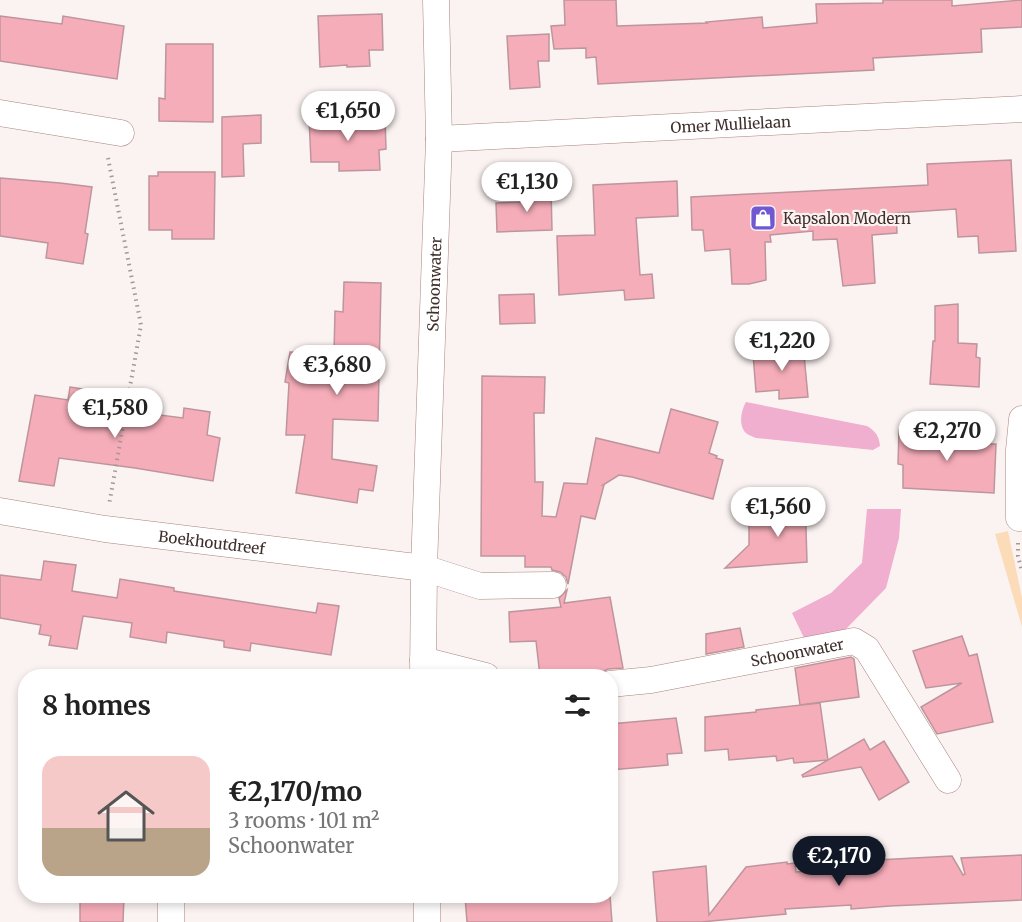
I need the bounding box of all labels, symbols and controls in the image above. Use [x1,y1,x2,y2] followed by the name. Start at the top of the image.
[299,91,397,142] pin: €1,650
[315,98,381,123] text: €1,650
[670,111,791,137] street label: Omer Mullielaan
[478,162,576,213] pin: €1,130
[495,169,559,194] text: €1,130
[748,203,778,233] shop icon: Kapsalon Modern
[783,209,911,228] place label: Kapsalon Modern
[423,236,445,332] street label: Schoonwater
[733,321,831,372] pin: €1,220
[749,328,815,353] text: €1,220
[288,345,386,396] pin: €3,680
[303,352,371,377] text: €3,680
[66,388,164,439] pin: €1,580
[82,395,148,420] text: €1,580
[898,411,996,462] pin: €2,270
[913,418,981,443] text: €2,270
[729,487,827,538] pin: €1,560
[745,494,811,519] text: €1,560
[157,526,267,558] street label: Boekhoutdreef
[749,634,846,670] street label: Schoonwater
[42,689,151,722] text: 8 homes
[561,689,594,722] icon: filters
[228,775,362,808] text: €2,170/mo
[90,780,162,852] icon: home
[228,808,379,833] text: 3 rooms · 101 m²
[228,833,354,858] text: Schoonwater
[790,836,888,887] pin: €2,170
[806,843,872,868] text: €2,170

